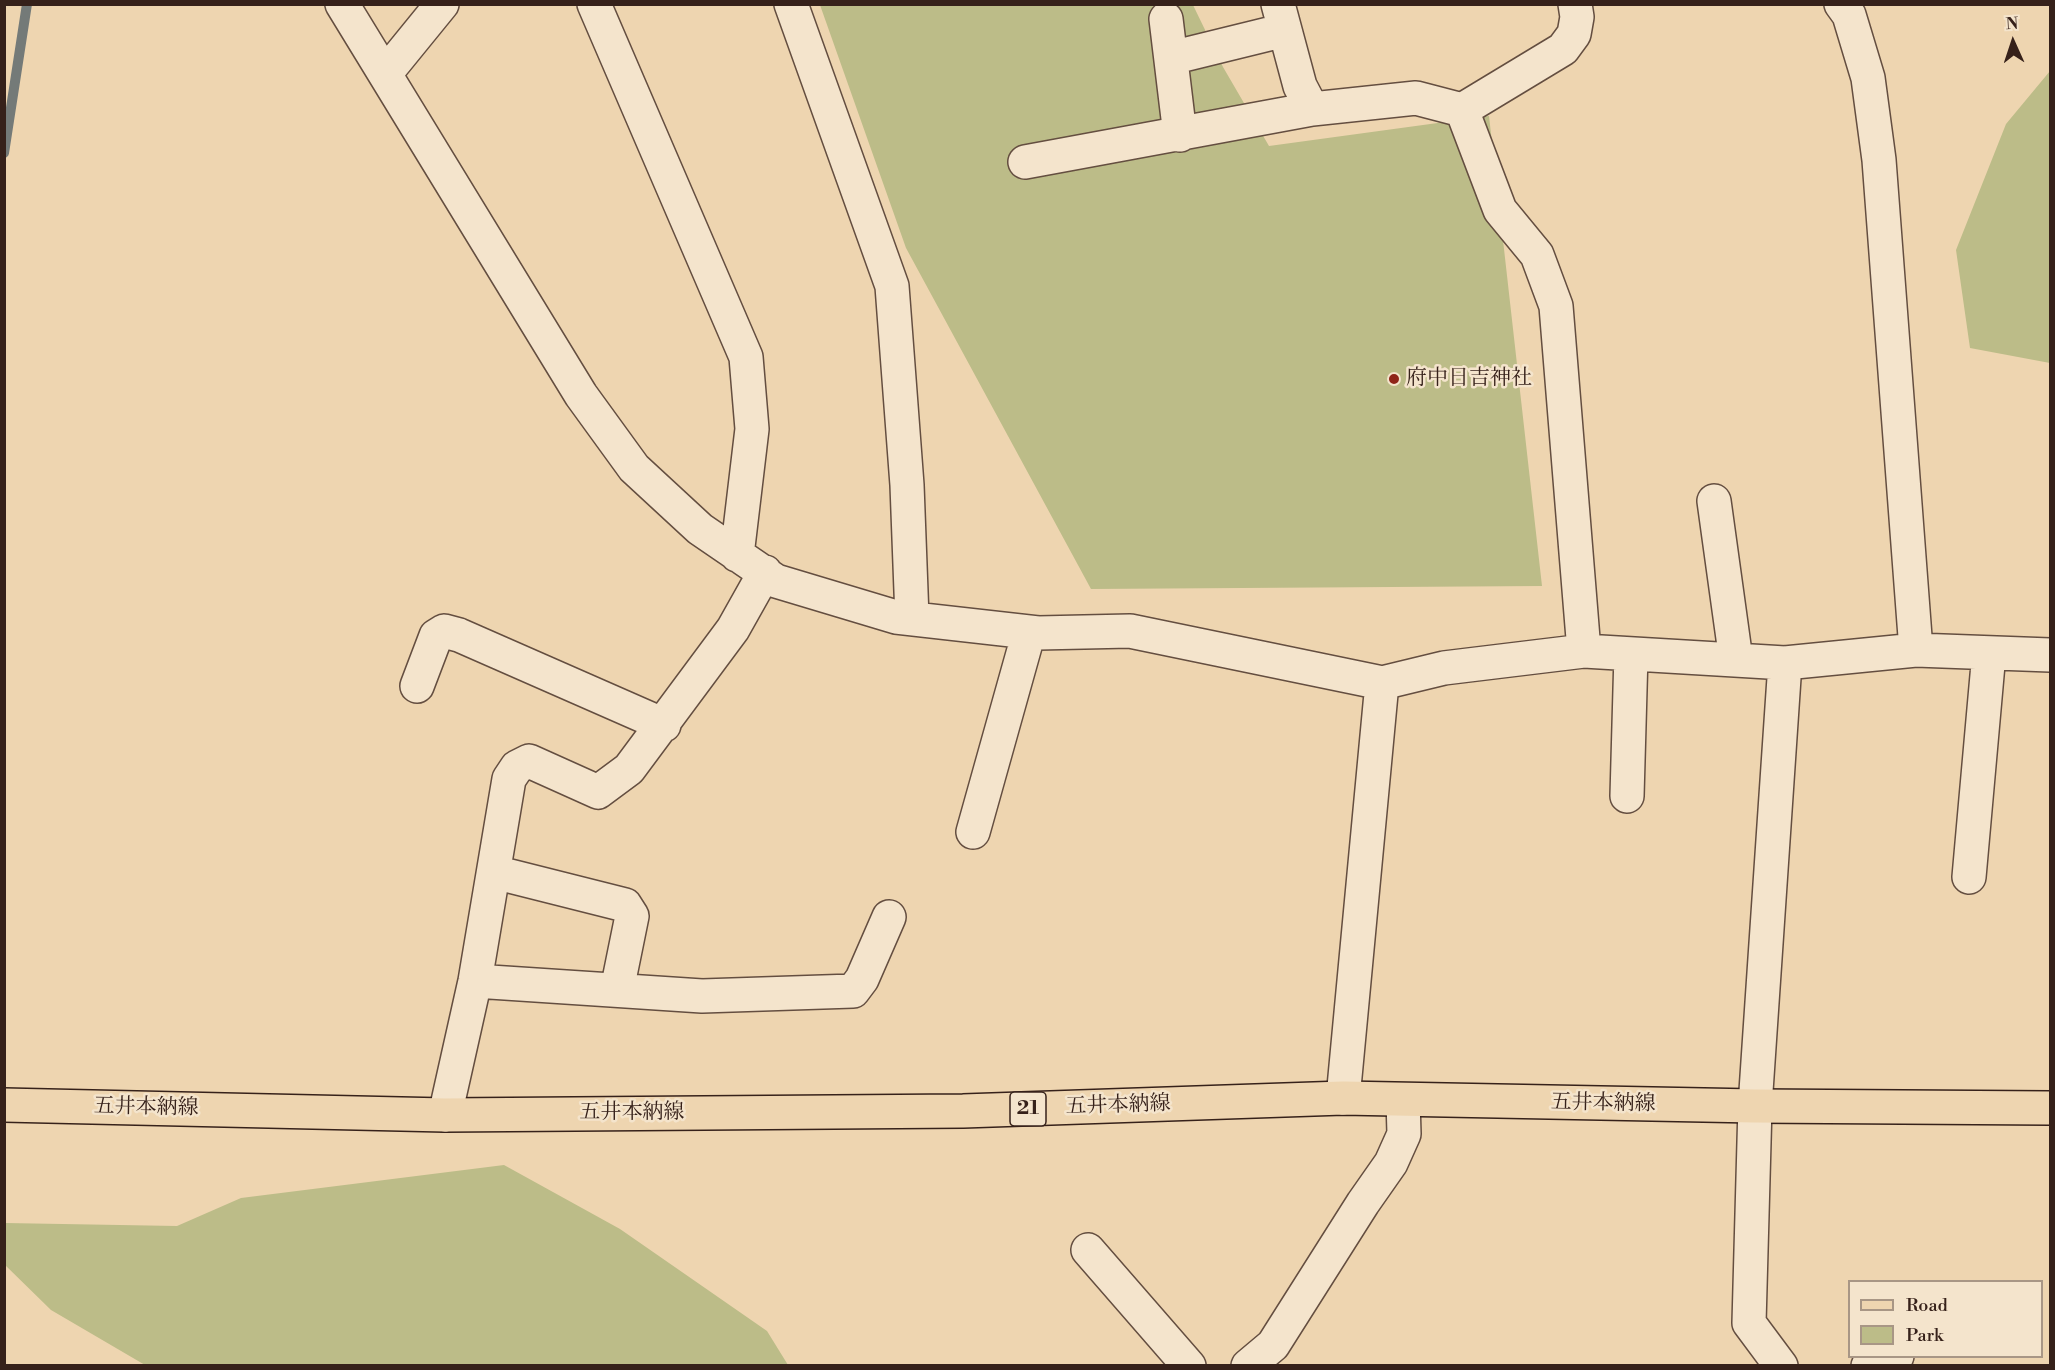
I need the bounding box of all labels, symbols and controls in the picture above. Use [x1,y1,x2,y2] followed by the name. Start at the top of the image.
[1983,12,2043,72] north arrow
[2005,14,2019,34] text: N
[1406,366,1532,392] place label: 府中日吉神社
[1387,372,1401,386] marker: 府中日吉神社
[1550,1090,1656,1118] street label: 五井本納線
[1010,1092,1046,1126] road number: 21
[1065,1092,1171,1120] street label: 五井本納線
[93,1094,199,1122] street label: 五井本納線
[580,1100,684,1126] street label: 五井本納線
[1848,1280,2043,1358] legend
[1906,1294,1948,1317] text: Road
[1906,1324,1943,1347] text: Park

